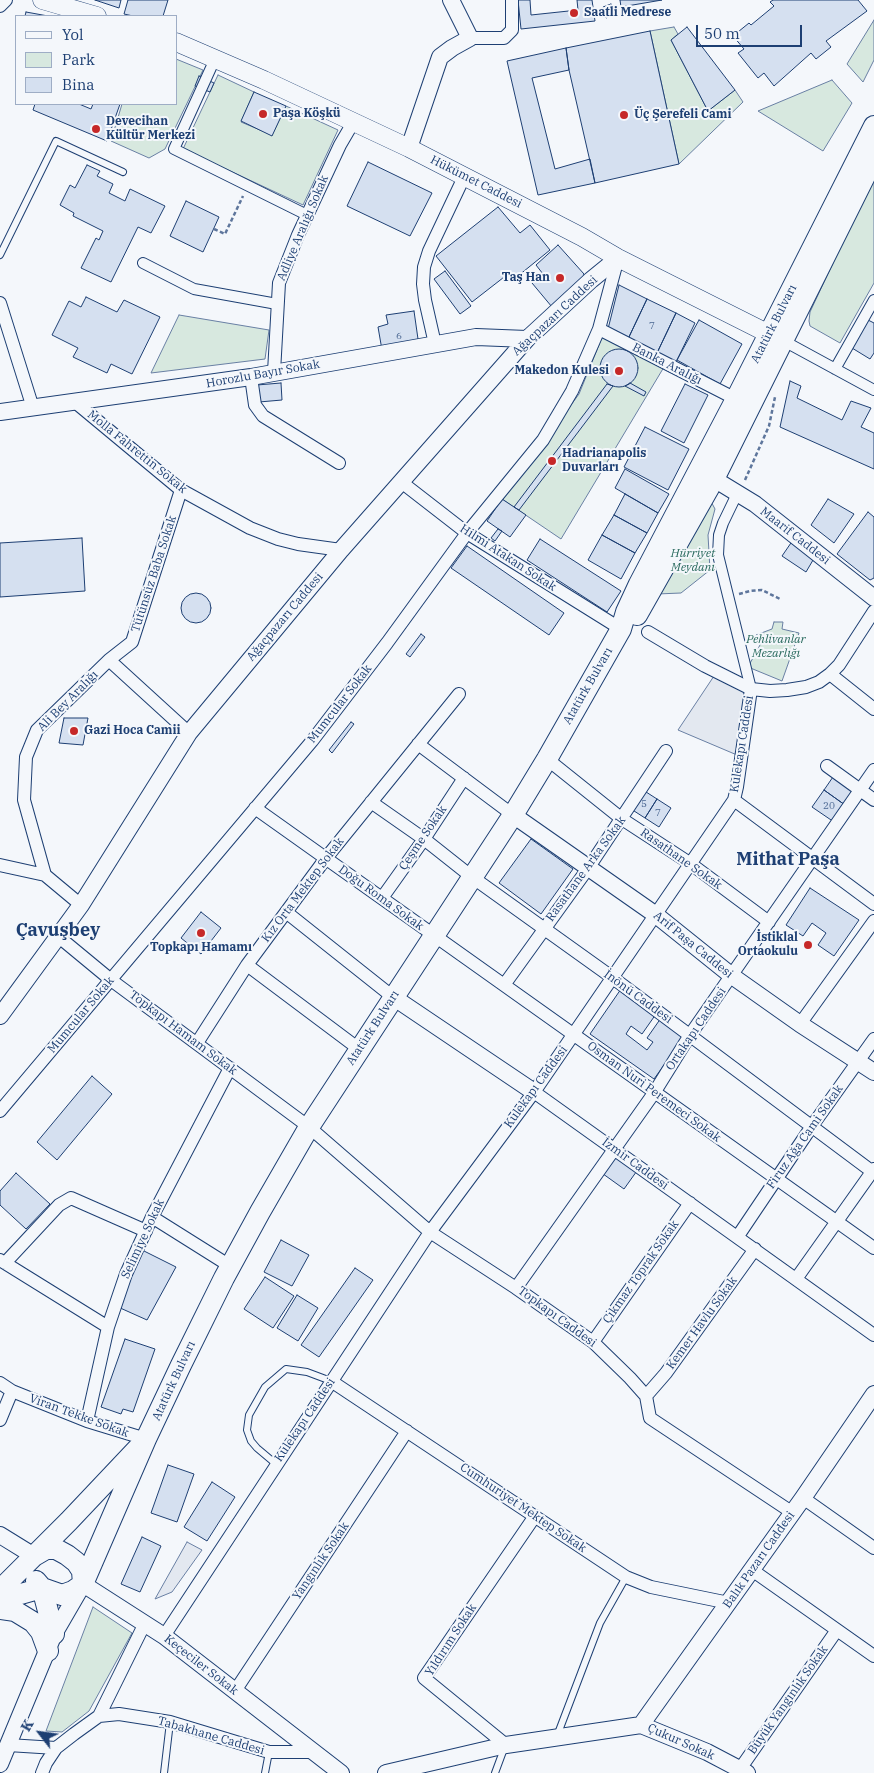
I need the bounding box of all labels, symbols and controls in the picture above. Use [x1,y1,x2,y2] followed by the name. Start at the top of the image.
[584,6,671,20] place label: Saatli Medrese
[568,7,580,19] marker: Saatli Medrese
[15,15,178,105] legend
[699,15,805,47] scale bar
[704,24,740,43] text: 50 m
[62,25,83,44] text: Yol
[62,50,95,69] text: Park
[62,75,95,94] text: Bina
[273,107,341,121] place label: Paşa Köşkü
[257,108,269,120] marker: Paşa Köşkü
[634,108,731,122] place label: Üç Şerefeli Cami
[618,109,630,121] marker: Üç Şerefeli Cami
[106,115,195,143] place label: Devecihan Kültür Merkezi
[90,123,102,135] marker: Devecihan Kültür Merkezi
[428,153,524,211] street label: Hükümet Caddesi
[274,173,332,283] street label: Adliye Aralığı Sokak
[502,271,550,285] place label: Taş Han
[554,272,566,284] marker: Taş Han
[510,273,600,359] street label: Ağaçpazarı Caddesi
[748,282,800,366] street label: Atatürk Bulvarı
[649,320,655,332] house number: 7
[396,330,402,342] house number: 6
[630,340,704,388] street label: Banka Aralığı
[205,357,321,391] street label: Horozlu Bayır Sokak
[514,364,609,378] place label: Makedon Kulesi
[613,365,625,377] marker: Makedon Kulesi
[84,408,190,496] street label: Molla Fahrettin Sokak
[562,447,646,475] place label: Hadrianapolis Duvarları
[546,455,558,467] marker: Hadrianapolis Duvarları
[757,504,833,568] street label: Maarif Caddesi
[128,514,180,634] street label: Tütünsüz Baba Sokak
[457,521,559,595] street label: Hilmi Atakan Sokak
[671,547,715,575] park label: Hürriyet Meydanı
[244,570,326,664] street label: Ağaçpazarı Caddesi
[746,633,806,661] park label: Pehlivanlar Mezarlığı
[560,645,616,727] street label: Atatürk Bulvarı
[305,662,375,746] street label: Mumcular Sokak
[35,668,101,734] street label: Ali Bey Aralığı
[727,694,757,794] street label: Kulekapı Caddesi
[84,724,181,738] place label: Gazi Hoca Camii
[68,725,80,737] marker: Gazi Hoca Camii
[641,798,647,810] house number: 5
[823,800,835,812] house number: 20
[396,803,450,873] street label: Çeşme Sokak
[655,807,661,819] house number: 7
[543,814,629,924] street label: Rasathane Arka Sokak
[637,825,725,893] street label: Rasathane Sokak
[259,835,347,945] street label: Kız Orta Mektep Sokak
[736,849,840,871] district label: Mithat Paşa
[336,862,426,934] street label: Doğu Roma Sokak
[650,909,736,981] street label: Arif Paşa Caddesi
[16,920,100,942] district label: Çavuşbey
[195,927,207,939] marker: Topkapı Hamamı
[738,931,798,959] place label: İstiklal Ortaokulu
[802,939,814,951] marker: İstiklal Ortaokulu
[150,941,252,955] place label: Topkapı Hamamı
[601,967,675,1027] street label: İnönü Caddesi
[45,974,117,1056] street label: Mumcular Sokak
[663,985,729,1073] street label: Ortakapı Caddesi
[126,988,240,1078] street label: Topkapı Hamam Sokak
[343,988,403,1068] street label: Atatürk Bulvarı
[584,1039,724,1145] street label: Osman Nuri Peremeci Sokak
[501,1043,571,1131] street label: Kulekapı Caddesi
[764,1082,846,1192] street label: Firuz Ağa Cami Sokak
[599,1135,671,1193] street label: İzmir Caddesi
[118,1197,168,1281] street label: Selimiye Sokak
[600,1218,682,1326] street label: Çıkmaz Toprak Sokak
[664,1274,740,1372] street label: Kemer Havlu Sokak
[515,1284,599,1350] street label: Topkapı Caddesi
[149,1339,199,1423] street label: Atatürk Bulvarı
[272,1375,338,1465] street label: Kulekapı Caddesi
[27,1391,131,1441] street label: Viran Tekke Sokak
[457,1460,589,1556] street label: Cumhuriyet Mektep Sokak
[720,1509,798,1611] street label: Balık Pazarı Caddesi
[290,1519,352,1603] street label: Yangınlık Sokak
[422,1601,480,1679] street label: Yıldırım Sokak
[161,1632,241,1698] street label: Keçeciler Sokak
[745,1643,831,1757] street label: Büyük Yangınlık Sokak
[15,1708,65,1758] north arrow
[156,1714,266,1758] street label: Tabakhane Caddesi
[17,1716,37,1735] text: K
[645,1721,717,1763] street label: Çukur Sokak

